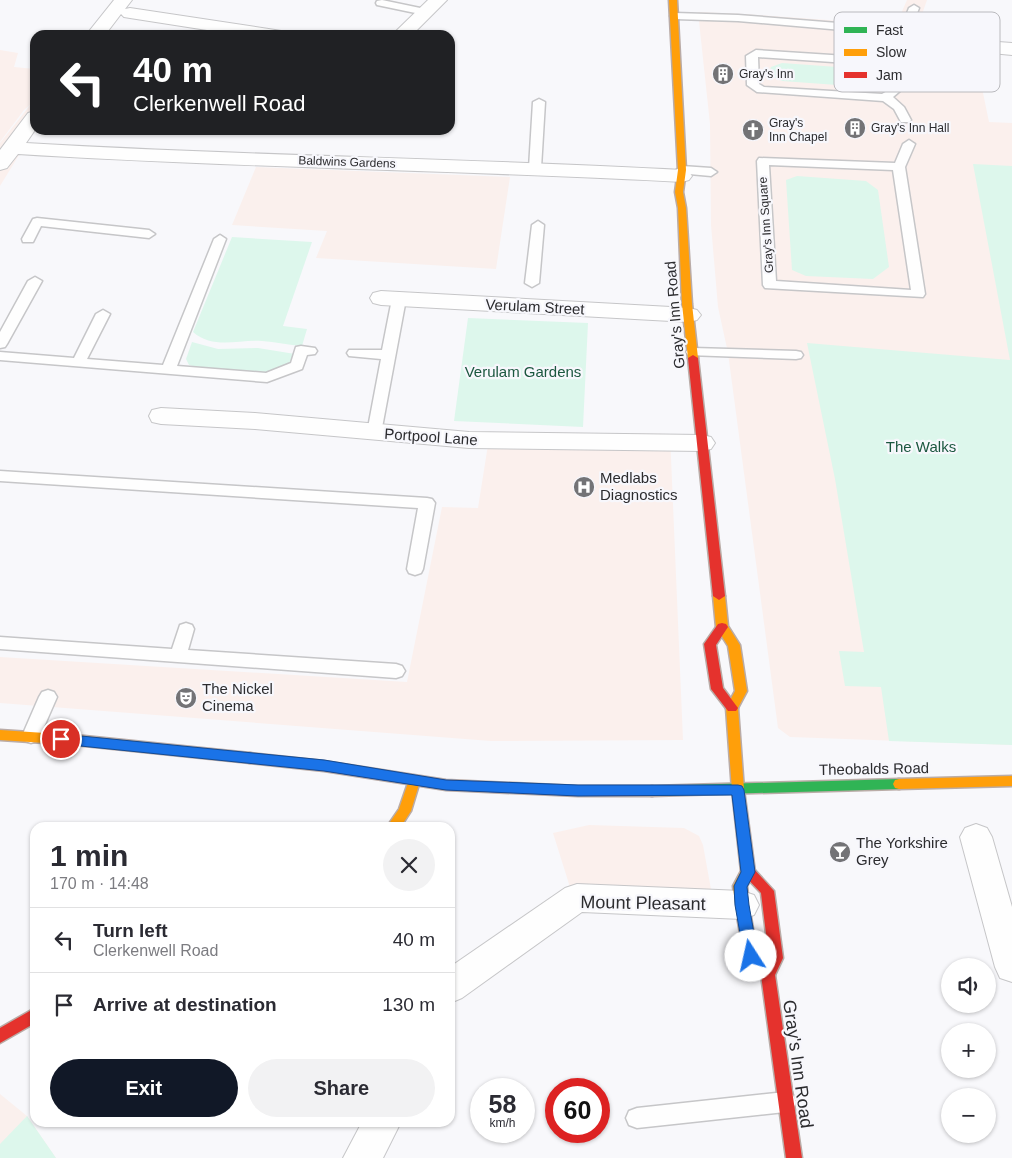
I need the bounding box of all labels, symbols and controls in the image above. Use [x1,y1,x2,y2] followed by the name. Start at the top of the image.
[834,12,1000,92] legend
[876,22,903,38] text: Fast
[876,44,907,60] text: Slow
[50,50,115,115] icon: left
[133,50,213,89] text: 40 m
[711,62,735,86] building icon: Gray's Inn
[739,67,793,81] place label: Gray's Inn
[876,67,902,83] text: Jam
[133,91,305,116] text: Clerkenwell Road
[769,116,827,144] place label: Gray's Inn Chapel
[843,116,867,140] building icon: Gray's Inn Hall
[741,118,765,142] church icon: Gray's Inn Chapel
[871,121,949,135] place label: Gray's Inn Hall
[298,153,396,171] street label: Baldwins Gardens
[756,176,776,274] street label: Gray's Inn Square
[661,261,688,370] street label: Gray's Inn Road
[485,295,586,318] street label: Verulam Street
[465,363,581,380] park label: Verulam Gardens
[384,425,478,448] street label: Portpool Lane
[886,438,956,455] park label: The Walks
[600,469,678,503] place label: Medlabs Diagnostics
[572,475,596,499] hospital icon: Medlabs Diagnostics
[202,680,273,714] place label: The Nickel Cinema
[174,686,198,710] theatre icon: The Nickel Cinema
[40,718,82,760] pin
[47,725,75,753] icon: arrive
[819,759,929,778] street label: Theobalds Road
[856,834,948,868] place label: The Yorkshire Grey
[50,839,128,872] text: 1 min
[383,839,435,891] button: close
[828,840,852,864] bar icon: The Yorkshire Grey
[50,875,149,892] text: 170 m · 14:48
[580,892,706,914] street label: Mount Pleasant
[93,920,168,941] text: Turn left
[50,926,78,954] icon: left
[393,929,435,950] text: 40 m
[724,929,776,981] position arrow
[93,942,218,959] text: Clerkenwell Road
[941,958,996,1143] map controls
[941,958,996,1013] button: sound
[50,991,78,1019] icon: arrive
[93,994,277,1015] text: Arrive at destination
[382,994,435,1015] text: 130 m
[779,998,817,1130] street label: Gray's Inn Road
[941,1023,996,1078] button: +
[50,1059,238,1117] button: Exit
[248,1059,435,1117] button: Share
[545,1078,610,1143] speed limit sign: 60
[941,1088,996,1143] button: −
[489,1090,516,1118] text: 58
[489,1116,516,1130] text: km/h

